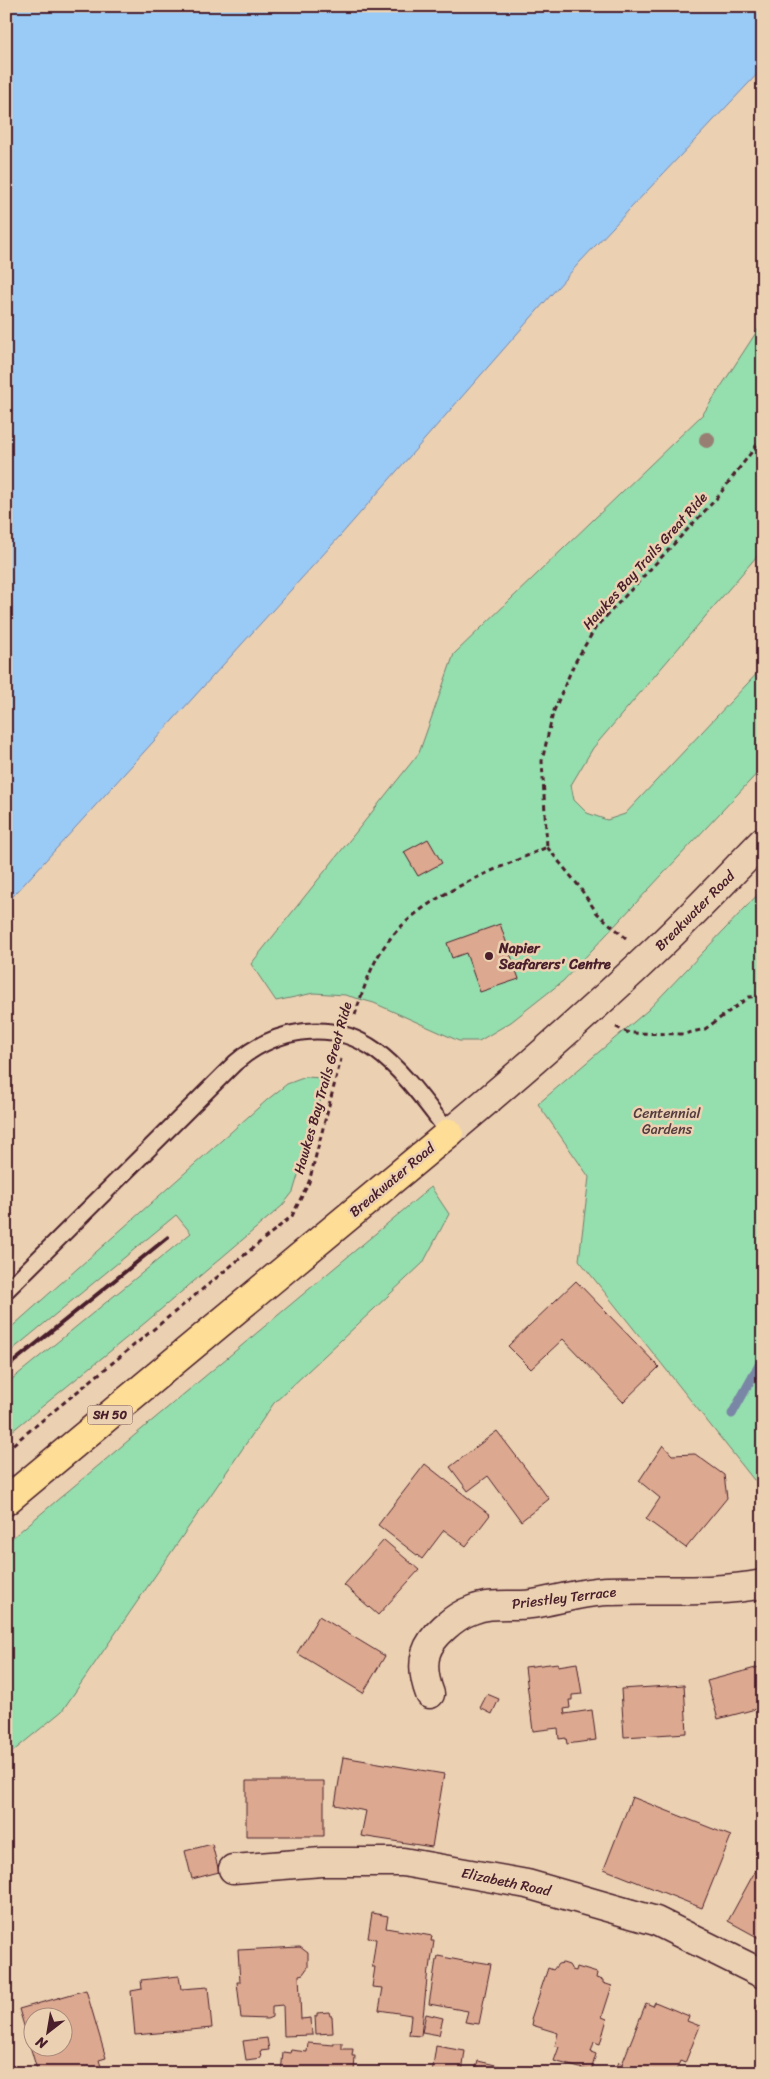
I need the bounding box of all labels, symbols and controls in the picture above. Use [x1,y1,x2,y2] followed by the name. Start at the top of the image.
[576,486,714,636] street label: Hawkes Bay Trails Great Ride
[649,864,742,957] street label: Breakwater Road
[498,936,611,977] place label: Napier Seafarers' Centre
[483,950,495,962] marker: Napier Seafarers' Centre
[286,999,360,1177] street label: Hawkes Bay Trails Great Ride
[634,1101,701,1142] park label: Centennial Gardens
[343,1135,442,1224] street label: Breakwater Road
[88,1406,132,1424] road number: SH 50
[510,1579,618,1617] street label: Priestley Terrace
[459,1860,555,1904] street label: Elizabeth Road
[22,2006,72,2056] north arrow
[31,2029,53,2056] text: N

